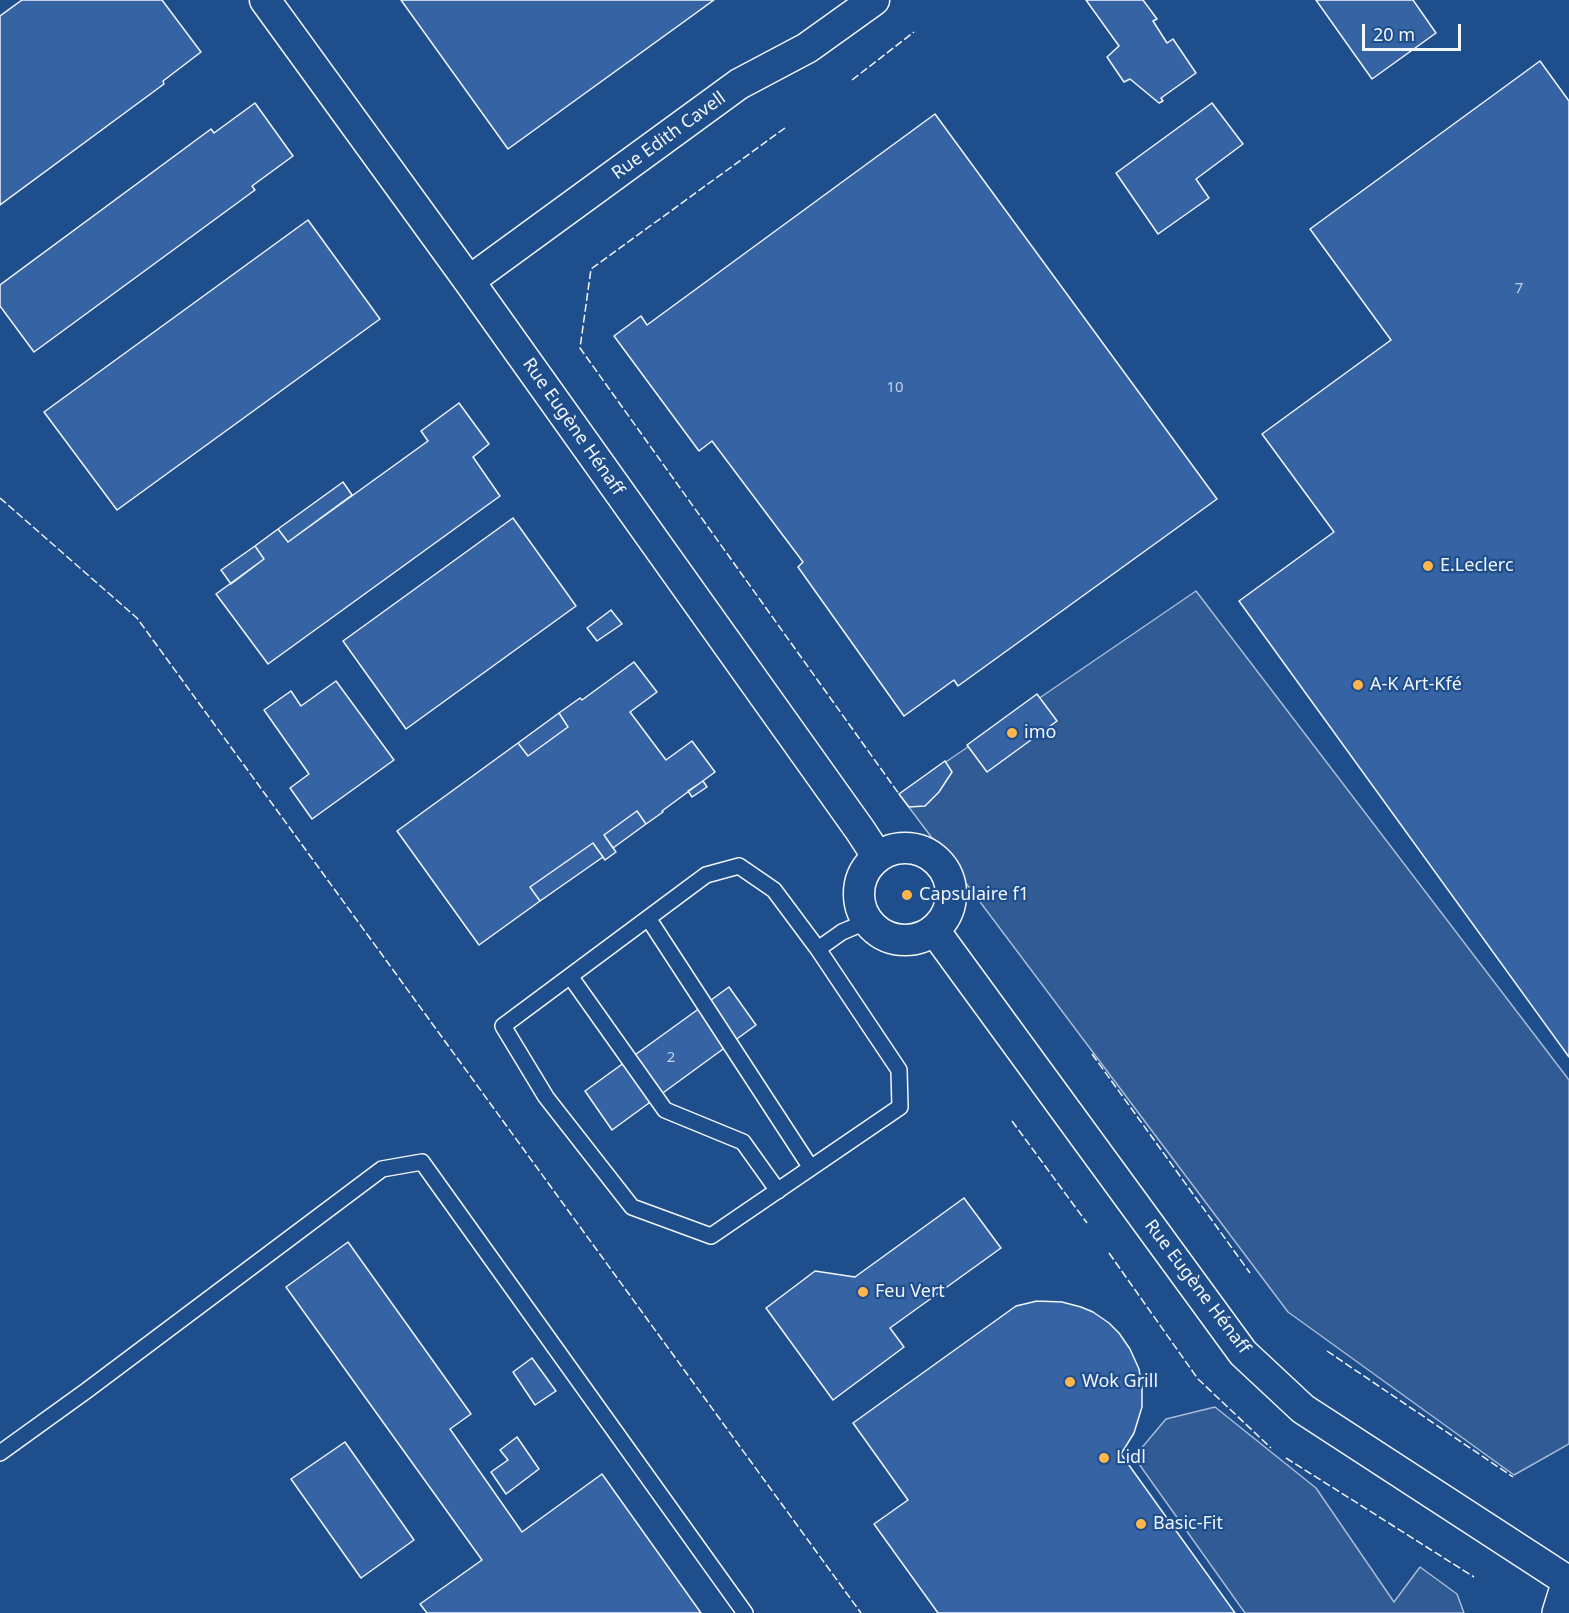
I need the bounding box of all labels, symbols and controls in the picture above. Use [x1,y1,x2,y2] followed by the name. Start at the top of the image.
[1365,12,1464,50] scale bar
[1373,22,1415,46] text: 20 m
[608,88,730,184] street label: Rue Edith Cavell
[1515,280,1523,298] house number: 7
[518,354,628,500] street label: Rue Eugène Hénaff
[886,379,904,397] house number: 10
[1440,555,1514,577] place label: E.Leclerc
[1421,559,1435,573] marker: E.Leclerc
[1370,674,1462,696] place label: A-K Art-Kfé
[1351,678,1365,692] marker: A-K Art-Kfé
[1024,722,1056,744] place label: imo
[1005,726,1019,740] marker: imo
[919,884,1029,906] place label: Capsulaire f1
[900,888,914,902] marker: Capsulaire f1
[667,1049,675,1067] house number: 2
[1139,1216,1255,1358] street label: Rue Eugène Hénaff
[875,1281,945,1303] place label: Feu Vert
[856,1285,870,1299] marker: Feu Vert
[1082,1371,1158,1393] place label: Wok Grill
[1063,1375,1077,1389] marker: Wok Grill
[1116,1447,1146,1469] place label: Lidl
[1097,1451,1111,1465] marker: Lidl
[1153,1513,1223,1535] place label: Basic-Fit
[1134,1517,1148,1531] marker: Basic-Fit

